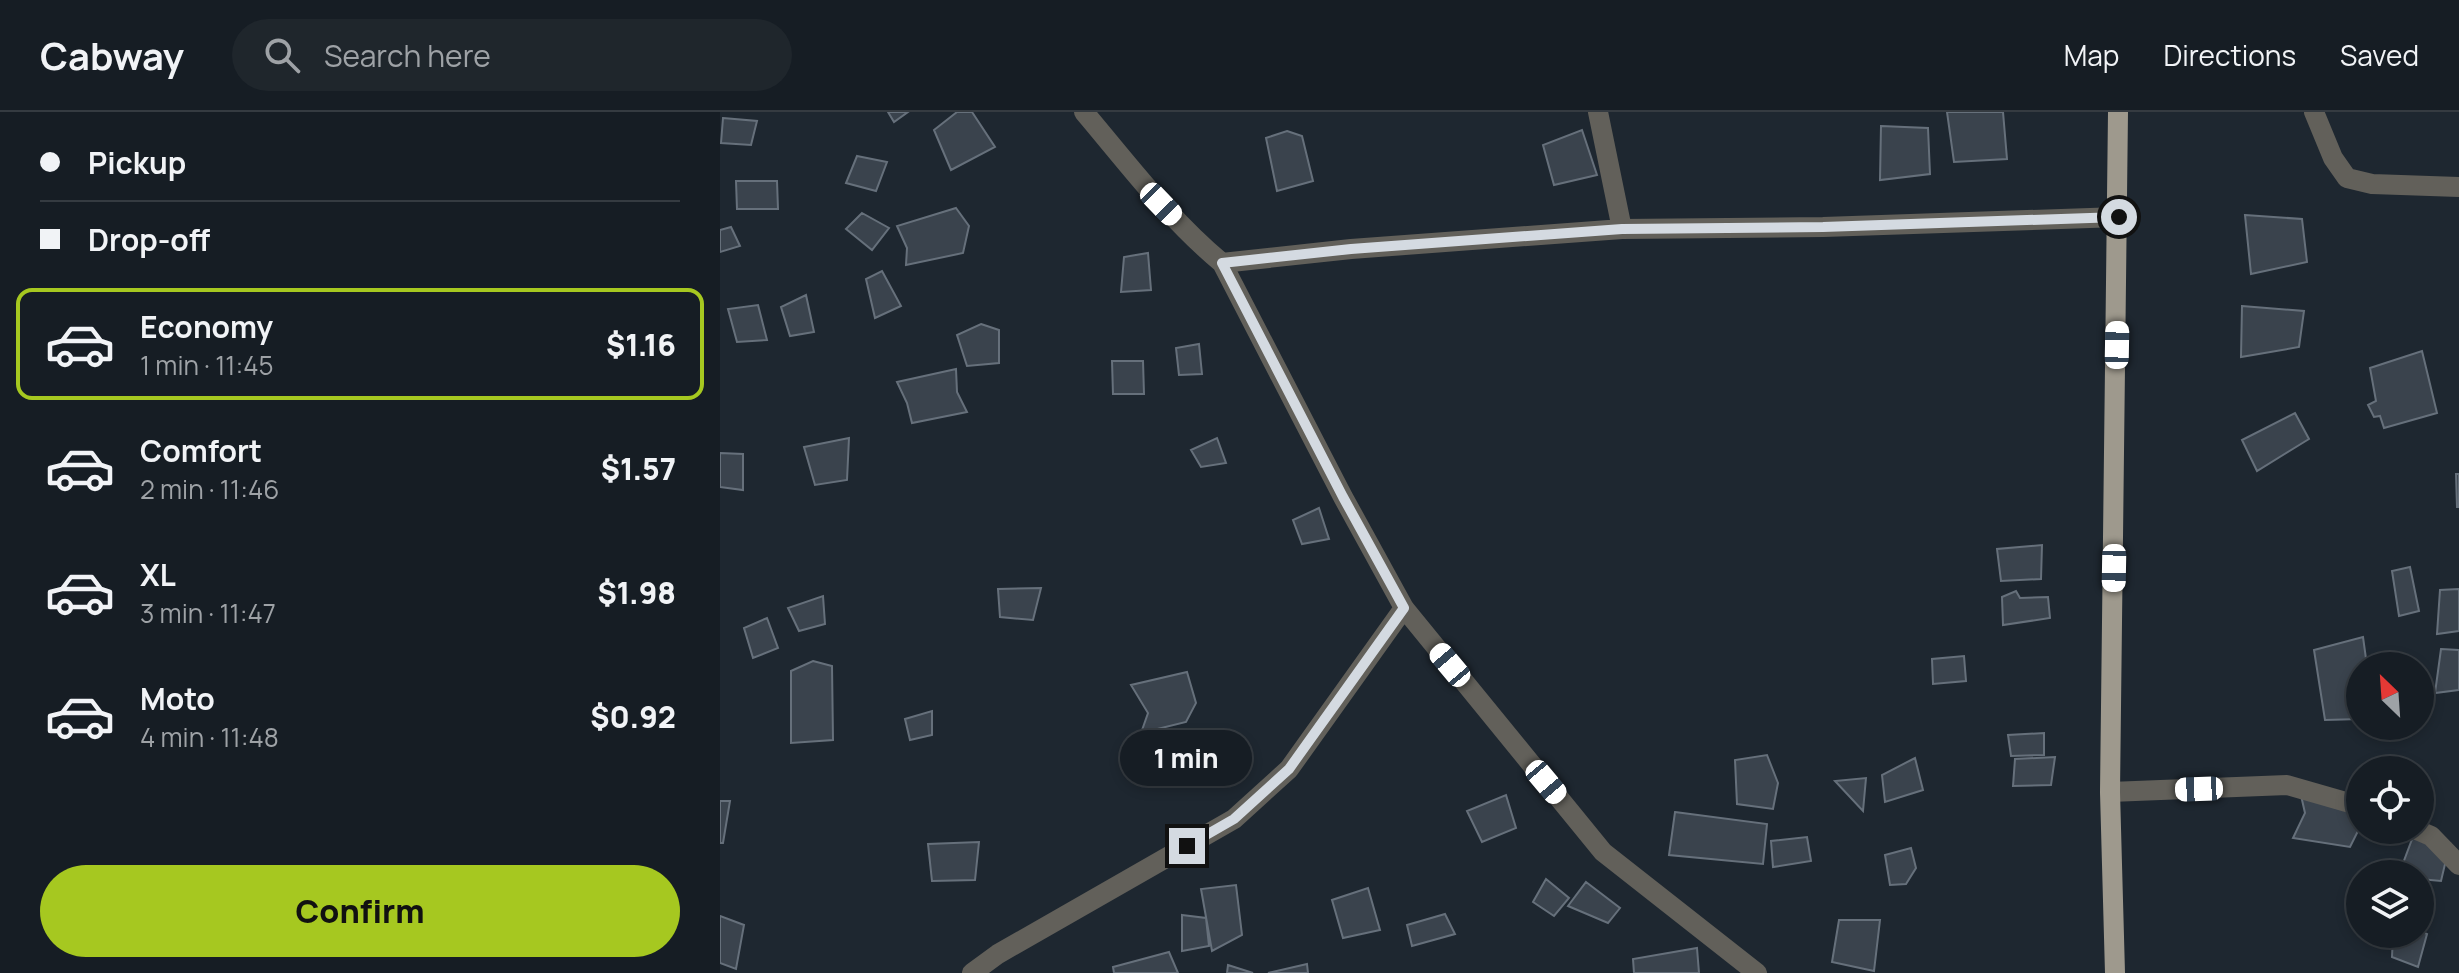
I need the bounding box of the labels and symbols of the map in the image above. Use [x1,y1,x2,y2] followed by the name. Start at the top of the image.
[1136,178,1186,230] car
[2101,199,2137,235] route start
[2105,321,2129,369] car
[2102,544,2126,592] car
[1425,639,1475,691] car
[2346,652,2434,740] north arrow
[1121,730,1253,786] callout: 1 min
[1521,756,1571,808] car
[2175,776,2223,802] car
[1169,828,1205,864] route end

